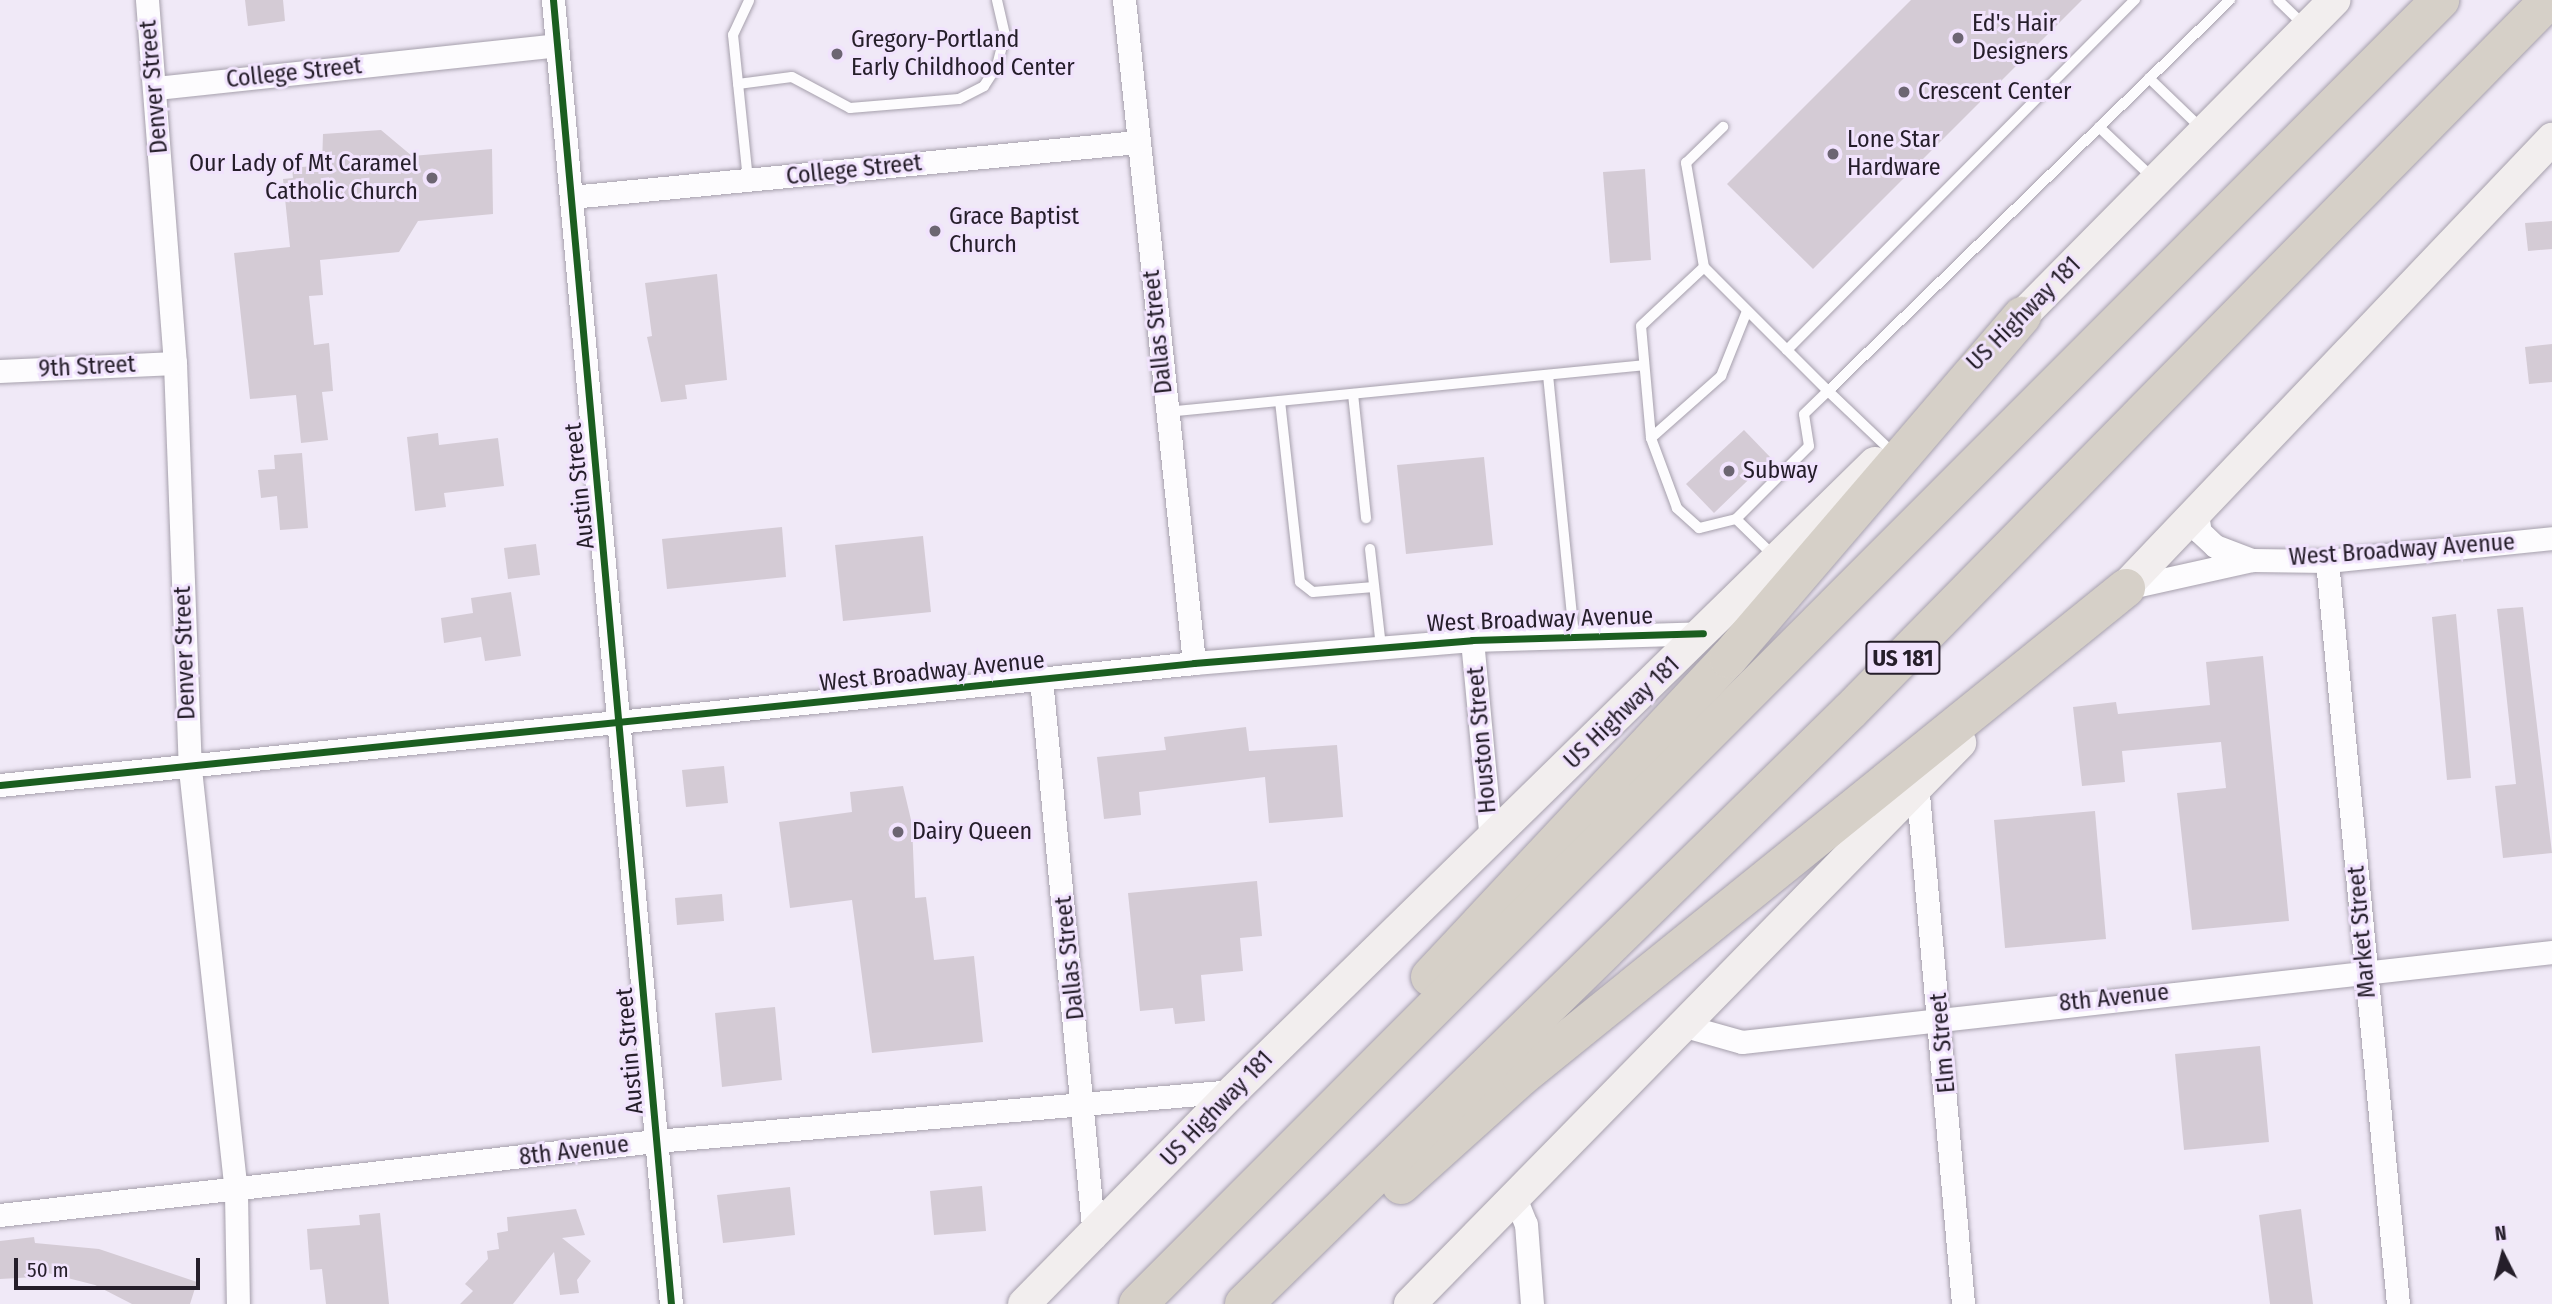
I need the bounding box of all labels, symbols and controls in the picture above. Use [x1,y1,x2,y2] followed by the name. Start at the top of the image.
[1972,10,2068,66] place label: Ed's Hair Designers
[134,19,174,155] street label: Denver Street
[851,26,1075,82] place label: Gregory-Portland Early Childhood Center
[1950,30,1966,46] marker: Ed's Hair Designers
[829,46,845,62] marker: Gregory-Portland Early Childhood Center
[225,52,363,94] street label: College Street
[1918,78,2071,106] place label: Crescent Center
[1896,84,1912,100] marker: Crescent Center
[1847,126,1941,182] place label: Lone Star Hardware
[1825,146,1841,162] marker: Lone Star Hardware
[785,149,923,191] street label: College Street
[189,150,418,206] place label: Our Lady of Mt Caramel Catholic Church
[424,170,440,186] marker: Our Lady of Mt Caramel Catholic Church
[949,203,1079,259] place label: Grace Baptist Church
[927,223,943,239] marker: Grace Baptist Church
[1961,251,2087,377] street label: US Highway 181
[1137,269,1179,395] street label: Dallas Street
[38,350,136,384] street label: 9th Street
[559,422,601,550] street label: Austin Street
[1743,457,1818,485] place label: Subway
[1721,463,1737,479] marker: Subway
[2288,528,2516,572] street label: West Broadway Avenue
[168,586,202,720] street label: Denver Street
[1426,602,1654,638] street label: West Broadway Avenue
[1864,638,1941,678] road number: US 181
[818,646,1046,698] street label: West Broadway Avenue
[1558,651,1686,775] street label: US Highway 181
[1461,665,1503,815] street label: Houston Street
[912,818,1032,846] place label: Dairy Queen
[890,824,906,840] marker: Dairy Queen
[2342,865,2382,999] street label: Market Street
[1049,895,1091,1021] street label: Dallas Street
[2058,978,2170,1018] street label: 8th Avenue
[610,987,650,1115] street label: Austin Street
[1924,992,1962,1094] street label: Elm Street
[1155,1045,1279,1173] street label: US Highway 181
[518,1130,630,1172] street label: 8th Avenue
[2468,1220,2538,1290] north arrow
[2494,1222,2508,1246] text: N
[18,1244,203,1288] scale bar
[27,1257,69,1283] text: 50 m

